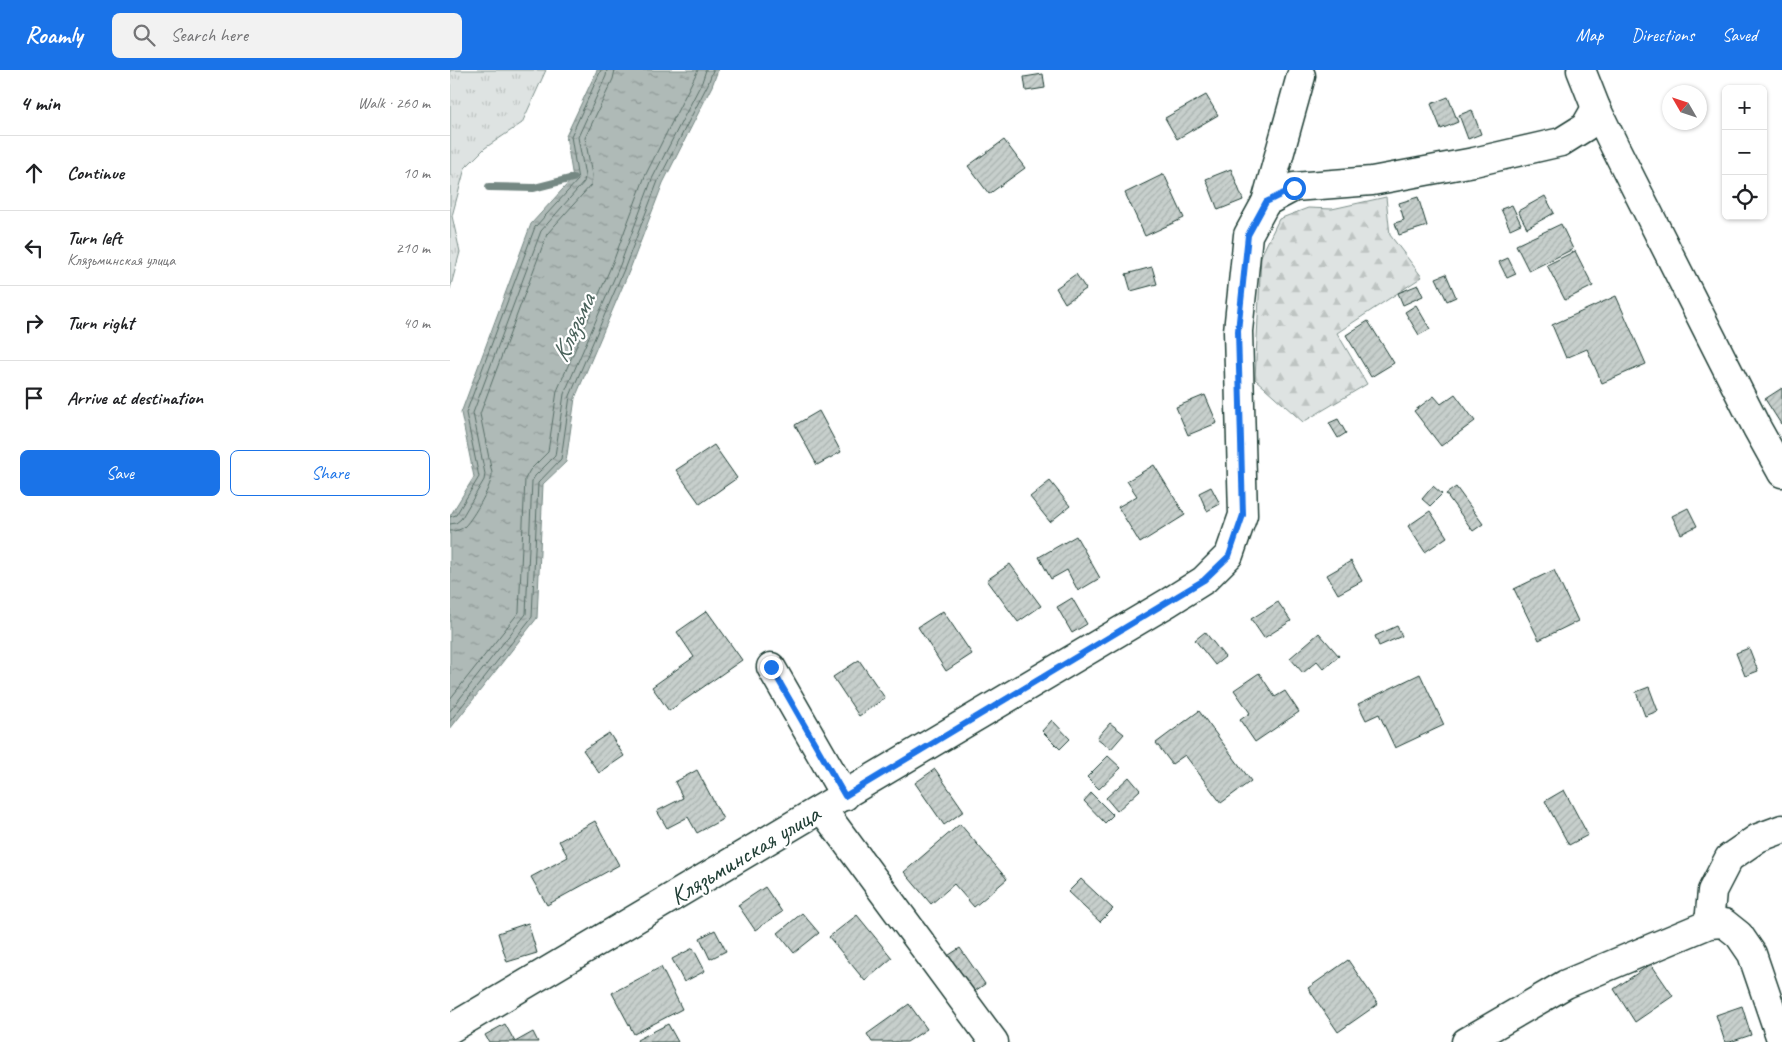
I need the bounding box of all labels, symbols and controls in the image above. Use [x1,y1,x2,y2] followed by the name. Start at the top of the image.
[112,13,462,58] search box
[25,20,82,50] text: Roamly
[130,21,158,49] icon: search
[170,23,248,47] text: Search here
[1576,24,1603,46] text: Map
[1631,24,1694,46] text: Directions
[1722,24,1757,46] text: Saved
[1662,85,1707,130] north arrow
[1722,85,1767,220] map controls
[1722,85,1767,130] button: +
[20,90,60,116] text: 4 min
[358,93,430,113] text: Walk · 260 m
[1722,130,1767,175] button: −
[20,159,48,187] icon: ahead
[67,161,124,185] text: Continue
[403,163,430,183] text: 10 m
[1722,175,1767,220] button: locate
[1283,177,1306,200] route start
[67,226,122,250] text: Turn left
[20,234,48,262] icon: left
[396,238,430,258] text: 210 m
[67,250,175,270] text: Клязьминская улица
[543,286,604,367] water label: Клязьма
[20,309,48,337] icon: right
[67,311,134,335] text: Turn right
[403,313,430,333] text: 40 m
[20,384,48,412] icon: arrive
[67,386,203,410] text: Arrive at destination
[20,450,220,496] button: Save
[230,450,430,496] button: Share
[760,656,783,679] route end
[664,797,828,912] street label: Клязьминская улица

